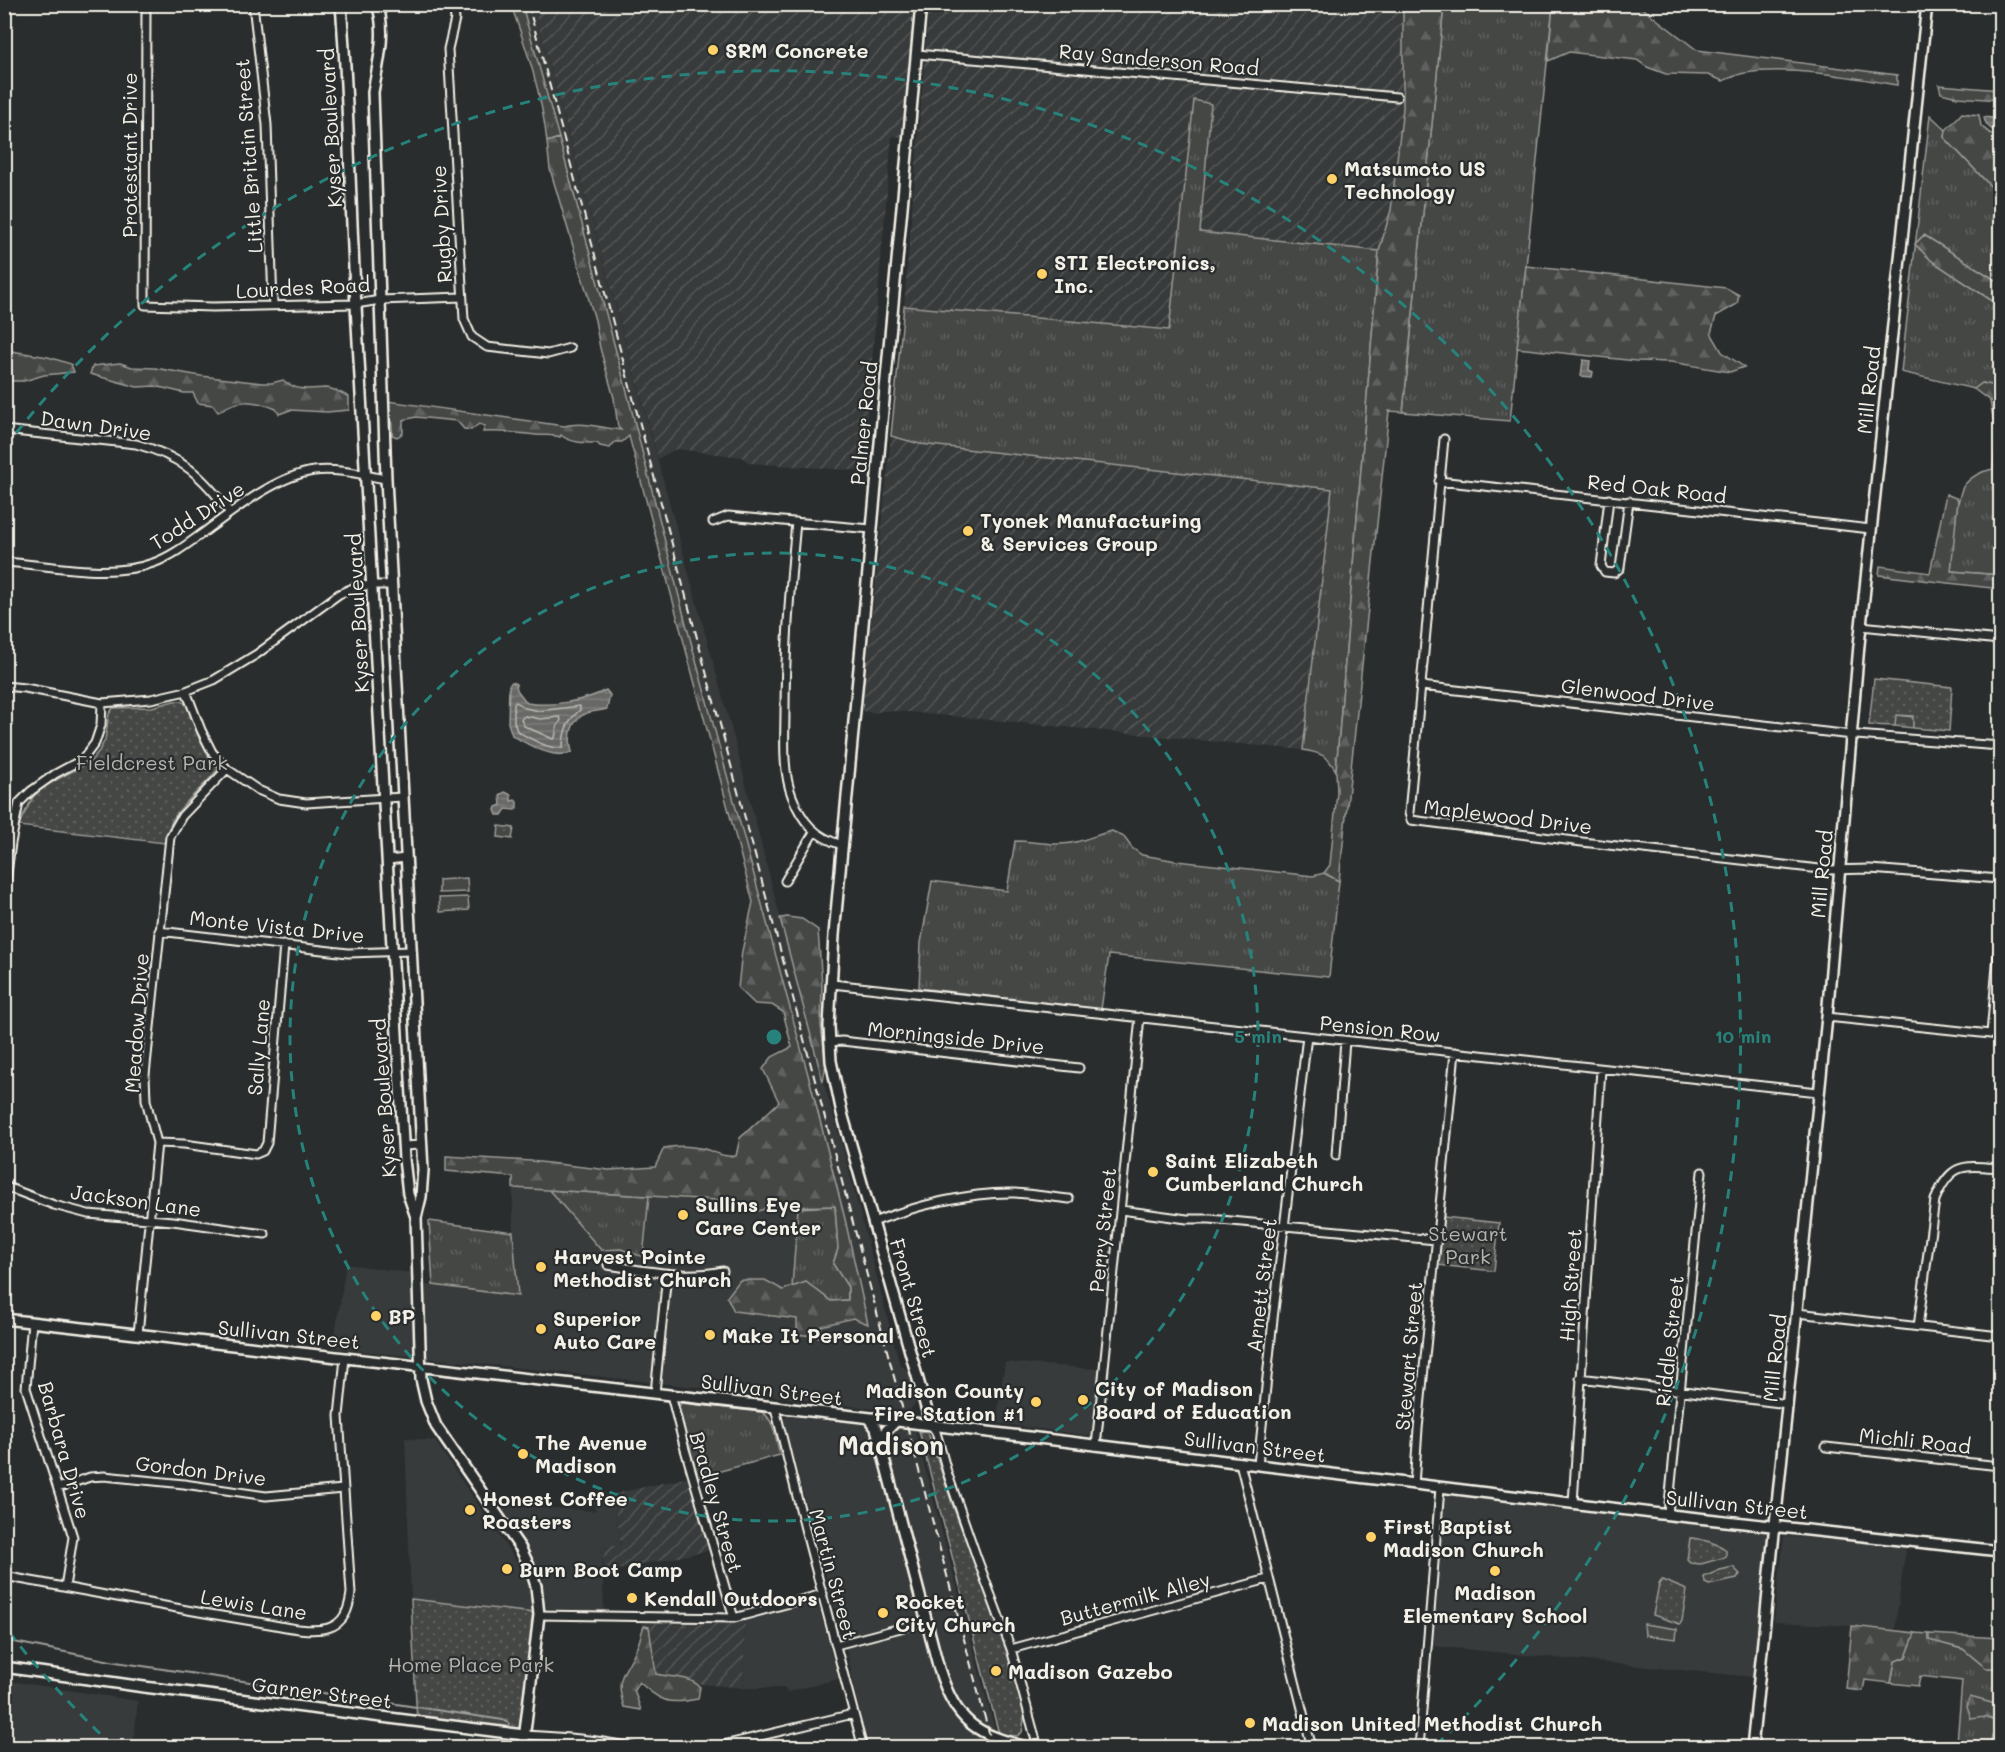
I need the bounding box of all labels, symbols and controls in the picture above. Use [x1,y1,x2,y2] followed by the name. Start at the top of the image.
[725,37,868,63] place label: SRM Concrete
[1058,37,1260,81] street label: Ray Sanderson Road
[706,43,720,57] marker: SRM Concrete
[313,48,347,208] street label: Kyser Boulevard
[228,58,268,254] street label: Little Britain Street
[116,72,142,238] street label: Protestant Drive
[1344,155,1486,204] place label: Matsumoto US Technology
[425,164,457,284] street label: Rugby Drive
[1325,172,1339,186] marker: Matsumoto US Technology
[1054,249,1216,298] place label: STI Electronics, Inc.
[1035,267,1049,281] marker: STI Electronics, Inc.
[235,271,371,303] street label: Lourdes Road
[1850,345,1886,435] street label: Mill Road
[844,360,882,486] street label: Palmer Road
[39,404,153,446] street label: Dawn Drive
[1586,468,1728,508] street label: Red Oak Road
[145,475,249,555] street label: Todd Drive
[980,507,1201,556] place label: Tyonek Manufacturing & Services Group
[961,524,975,538] marker: Tyonek Manufacturing & Services Group
[340,533,374,693] street label: Kyser Boulevard
[1560,672,1716,716] street label: Glenwood Drive
[76,749,228,775] park label: Fieldcrest Park
[1422,793,1594,839] street label: Maplewood Drive
[1804,829,1838,919] street label: Mill Road
[188,904,366,948] street label: Monte Vista Drive
[118,952,154,1094] street label: Meadow Drive
[241,998,275,1096] street label: Sally Lane
[1318,1009,1442,1047] street label: Pension Row
[866,1015,1046,1059] street label: Morningside Drive
[364,1018,402,1178] street label: Kyser Boulevard
[1234,1024,1282,1048] text: 5 min
[1715,1024,1771,1048] text: 10 min
[764,1027,784,1047] centre of rings
[1165,1147,1363,1196] place label: Saint Elizabeth Cumberland Church
[1146,1165,1160,1179] marker: Saint Elizabeth Cumberland Church
[1083,1166,1121,1294] street label: Perry Street
[69,1178,203,1222] street label: Jackson Lane
[695,1191,821,1240] place label: Sullins Eye Care Center
[676,1208,690,1222] marker: Sullins Eye Care Center
[1240,1216,1282,1354] street label: Arnett Street
[1428,1220,1508,1269] park label: Stewart Park
[1553,1228,1587,1342] street label: High Street
[885,1235,943,1361] street label: Front Street
[553,1243,731,1292] place label: Harvest Pointe Methodist Church
[534,1260,548,1274] marker: Harvest Pointe Methodist Church
[1649,1274,1689,1408] street label: Riddle Street
[1389,1280,1427,1432] street label: Stewart Street
[388,1303,415,1329] place label: BP
[553,1305,656,1354] place label: Superior Auto Care
[369,1309,383,1323] marker: BP
[1756,1313,1792,1403] street label: Mill Road
[217,1314,361,1354] street label: Sullivan Street
[534,1322,548,1336] marker: Superior Auto Care
[722,1322,894,1348] place label: Make It Personal
[703,1328,717,1342] marker: Make It Personal
[700,1367,844,1411] street label: Sullivan Street
[1095,1375,1292,1424] place label: City of Madison Board of Education
[866,1377,1024,1426] place label: Madison County Fire Station #1
[33,1378,97,1522] street label: Barbara Drive
[1076,1393,1090,1407] marker: City of Madison Board of Education
[1029,1395,1043,1409] marker: Madison County Fire Station #1
[1858,1421,1972,1459] street label: Michli Road
[1183,1424,1327,1468] street label: Sullivan Street
[684,1428,750,1576] street label: Bradley Street
[838,1428,944,1462] district label: Madison
[535,1429,647,1478] place label: The Avenue Madison
[516,1447,530,1461] marker: The Avenue Madison
[134,1449,268,1491] street label: Gordon Drive
[1665,1484,1809,1524] street label: Sullivan Street
[482,1485,628,1534] place label: Honest Coffee Roasters
[463,1503,477,1517] marker: Honest Coffee Roasters
[804,1506,864,1642] street label: Martin Street
[1383,1513,1544,1562] place label: First Baptist Madison Church
[1364,1530,1378,1544] marker: First Baptist Madison Church
[519,1556,682,1582] place label: Burn Boot Camp
[500,1562,514,1576] marker: Burn Boot Camp
[1488,1564,1502,1578] marker: Madison Elementary School
[1057,1565,1213,1631] street label: Buttermilk Alley
[1403,1579,1587,1628] place label: Madison Elementary School
[199,1583,309,1625] street label: Lewis Lane
[644,1585,818,1611] place label: Kendall Outdoors
[895,1588,1015,1637] place label: Rocket City Church
[625,1591,639,1605] marker: Kendall Outdoors
[876,1606,890,1620] marker: Rocket City Church
[388,1651,554,1677] park label: Home Place Park
[1008,1658,1173,1684] place label: Madison Gazebo
[989,1664,1003,1678] marker: Madison Gazebo
[250,1671,394,1713] street label: Garner Street
[1262,1710,1602,1736] place label: Madison United Methodist Church
[1243,1716,1257,1730] marker: Madison United Methodist Church

